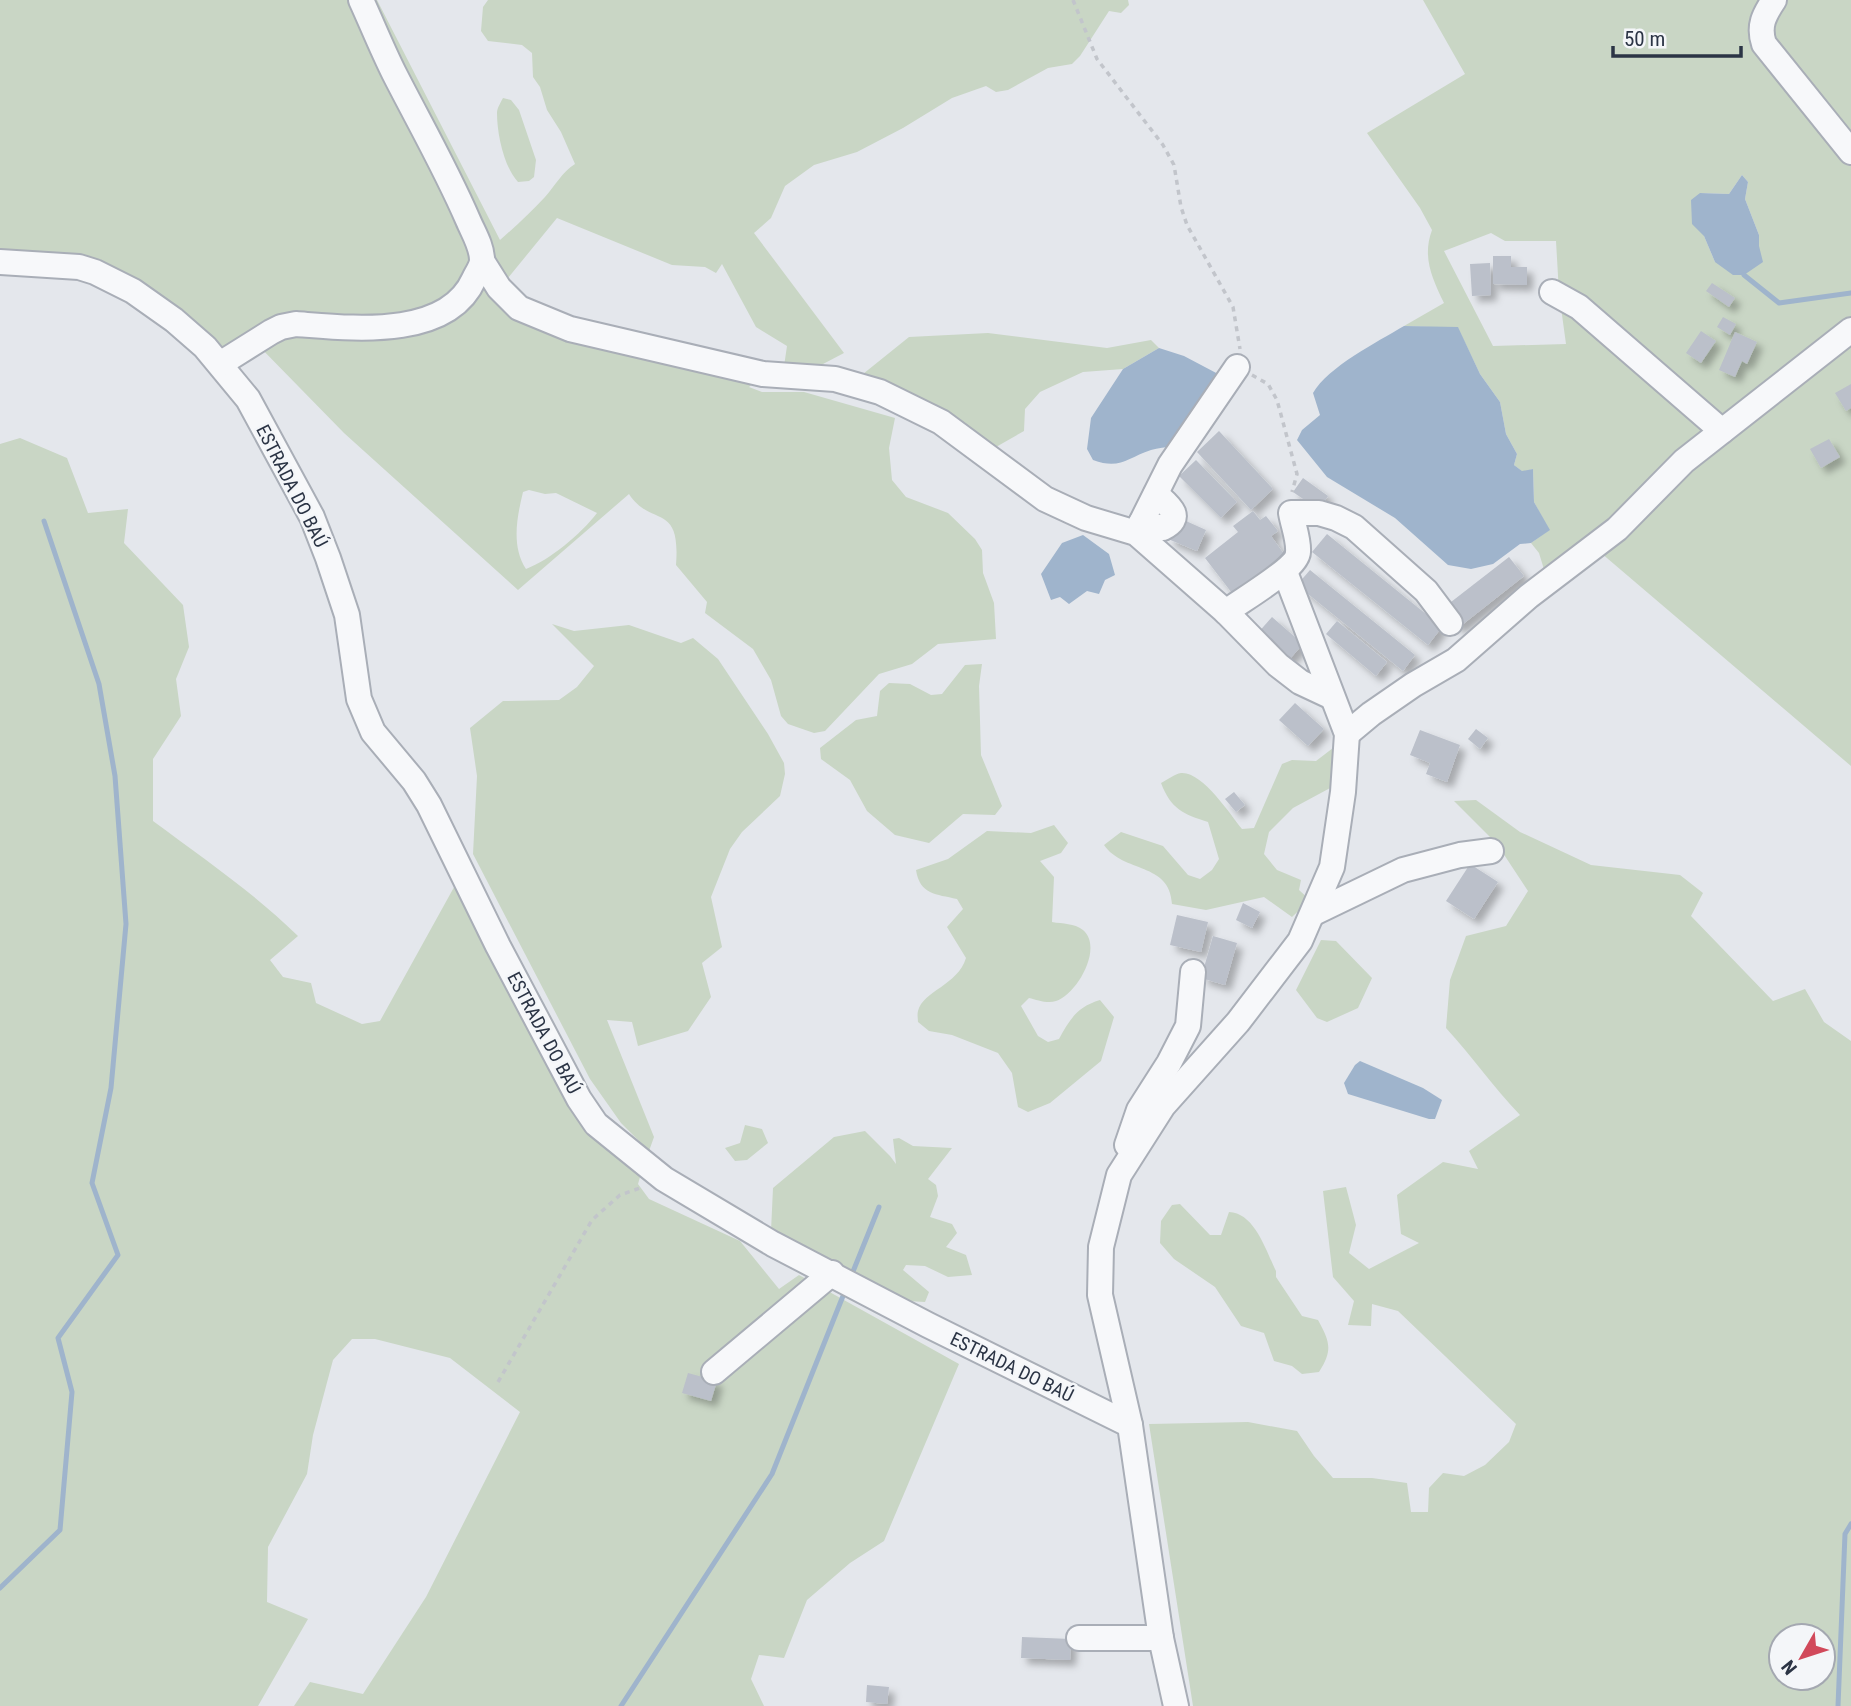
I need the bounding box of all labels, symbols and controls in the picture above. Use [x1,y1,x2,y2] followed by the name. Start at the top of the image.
[1613,14,1741,58] scale bar
[1624,27,1665,51] text: 50 m
[251,421,333,551] street label: ESTRADA DO BAÚ
[502,968,586,1098] street label: ESTRADA DO BAÚ
[946,1327,1078,1407] street label: ESTRADA DO BAÚ
[1767,1622,1837,1692] north arrow
[1777,1656,1802,1679] text: N

